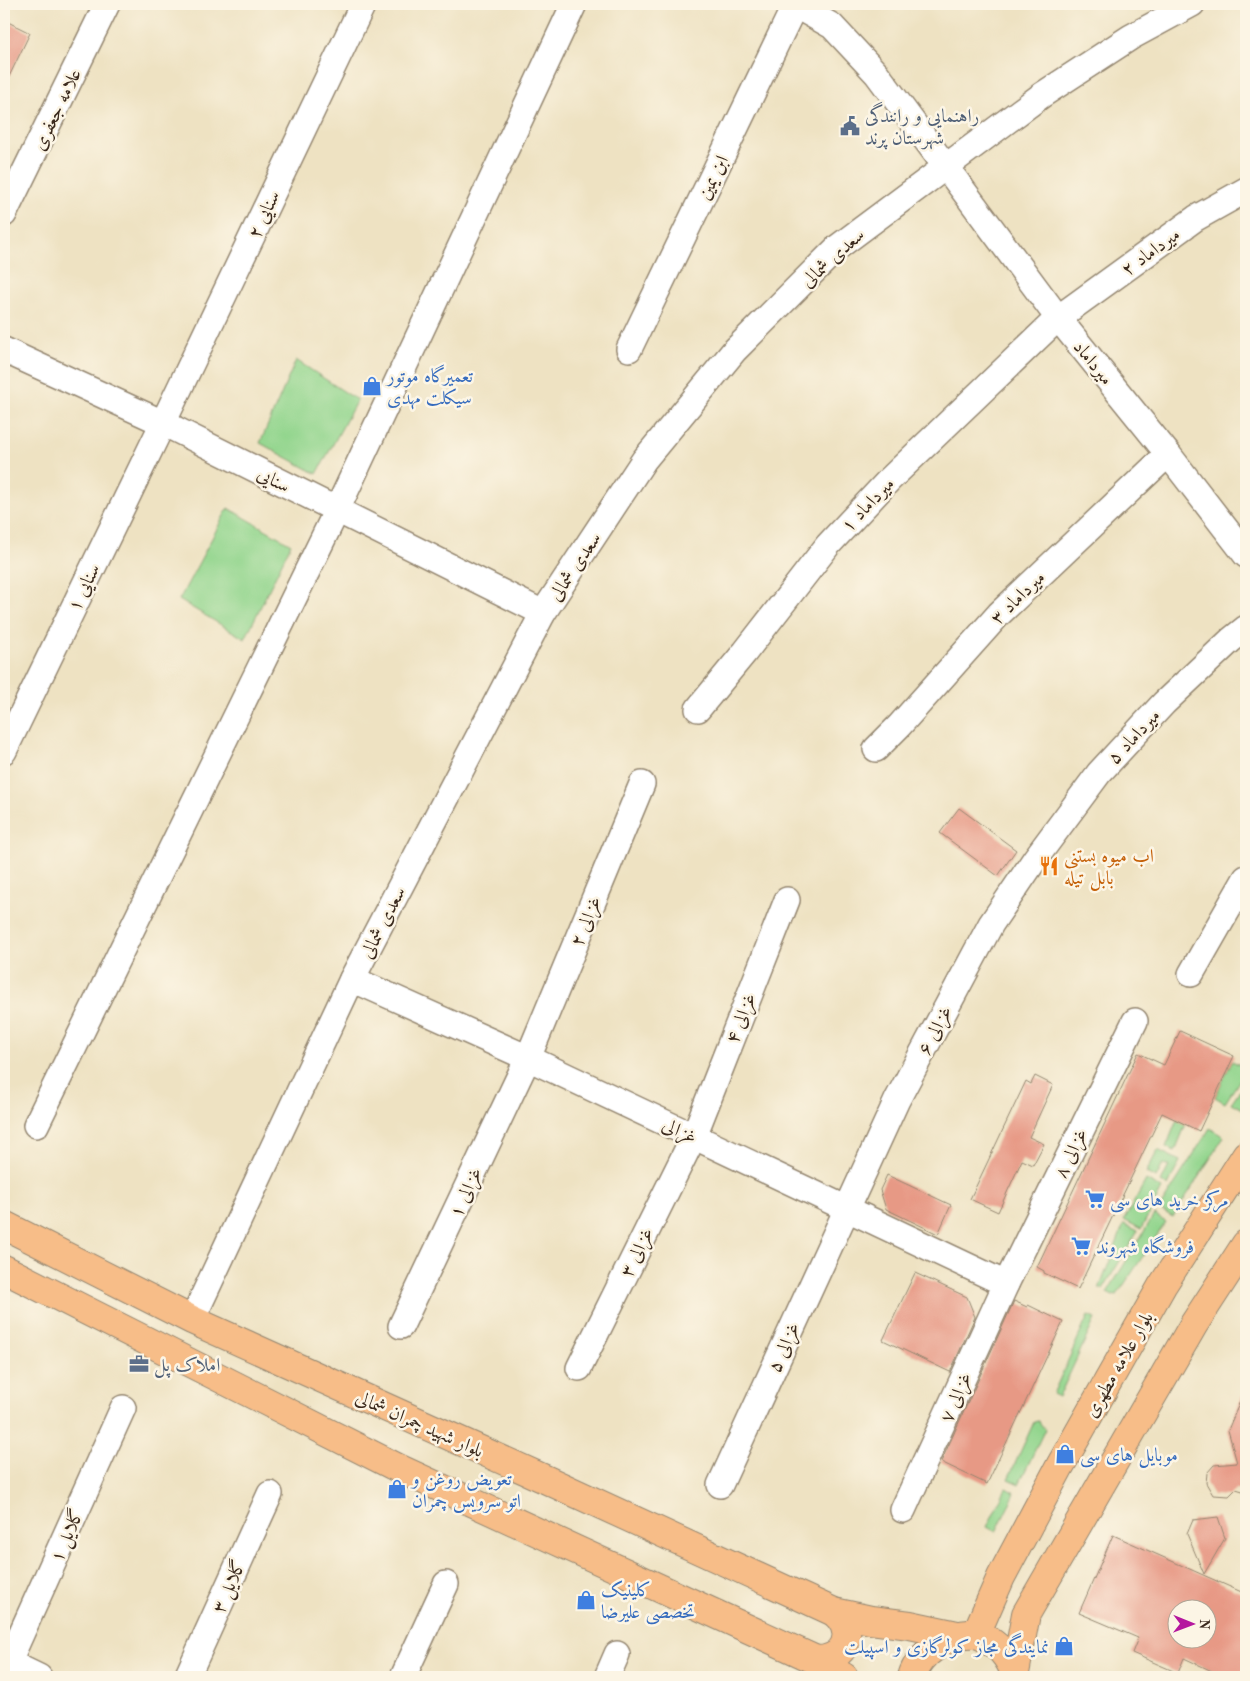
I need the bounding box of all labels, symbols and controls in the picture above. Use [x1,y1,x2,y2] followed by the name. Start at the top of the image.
[30,66,87,154] street label: علامه جعفری
[865,101,979,150] place label: راهنمایی و رانندگی شهرستان پرند
[839,115,861,137] public building icon: راهنمایی و رانندگی شهرستان پرند
[696,153,733,203] street label: ابن یمین
[246,188,286,243] street label: سنایی ۲
[798,226,869,292] street label: سعدی شمالی
[1119,226,1184,280] street label: میرداماد ۲
[1069,338,1115,389] street label: میرداماد
[385,364,473,410] place label: تعمیرگاه موتور سیکلت مهدی
[361,375,383,397] shop icon: تعمیرگاه موتور سیکلت مهدی
[253,465,292,499] street label: سنایی
[839,475,899,537] street label: میرداماد ۱
[546,530,606,605] street label: سعدی شمالی
[66,561,107,616] street label: سنایی ۱
[988,569,1050,629] street label: میرداماد ۳
[1105,707,1165,769] street label: میرداماد ۵
[1064,848,1154,891] place label: اب میوه بستنی بابل تیله
[1038,855,1060,877] restaurant icon: اب میوه بستنی بابل تیله
[358,884,410,962] street label: سعدی شمالی
[568,894,608,951] street label: غزالی ۲
[724,991,763,1047] street label: غزالی ۴
[916,1004,959,1060] street label: غزالی ۶
[658,1116,699,1150] street label: غزالی
[1052,1126,1094,1183] street label: غزالی ۸
[448,1165,489,1222] street label: غزالی ۱
[1084,1188,1106,1210] supermarket icon: مرکز خرید های سی
[1110,1190,1229,1213] place label: مرکز خرید های سی
[618,1225,660,1282] street label: غزالی ۳
[1096,1234,1194,1259] place label: فروشگاه شهروند
[1070,1235,1092,1257] supermarket icon: فروشگاه شهروند
[1082,1309,1159,1422] street label: بلوار علامه مطهری
[766,1320,806,1377] street label: غزالی ۵
[128,1353,150,1375] office icon: املاک پل
[154,1356,220,1378] place label: املاک پل
[938,1370,978,1427] street label: غزالی ۷
[352,1389,486,1463] street label: بلوار شهید چمران شمالی
[1054,1443,1076,1465] shop icon: موبایل های سی
[1080,1447,1178,1468] place label: موبایل های سی
[410,1471,521,1514] place label: تعویض روغن و اتو سرویس چمران
[386,1478,408,1500] shop icon: تعویض روغن و اتو سرویس چمران
[45,1505,90,1566] street label: گلایل ۱
[207,1556,252,1617] street label: گلایل ۳
[601,1580,695,1625] place label: کلینیک تخصصی علیرضا
[575,1589,597,1611] shop icon: کلینیک تخصصی علیرضا
[1168,1598,1218,1648] north arrow
[1197,1619,1211,1630] text: N
[844,1632,1049,1660] place label: نمایندگی مجاز کولرگازی و اسپیلت
[1053,1635,1075,1657] shop icon: نمایندگی مجاز کولرگازی و اسپیلت

